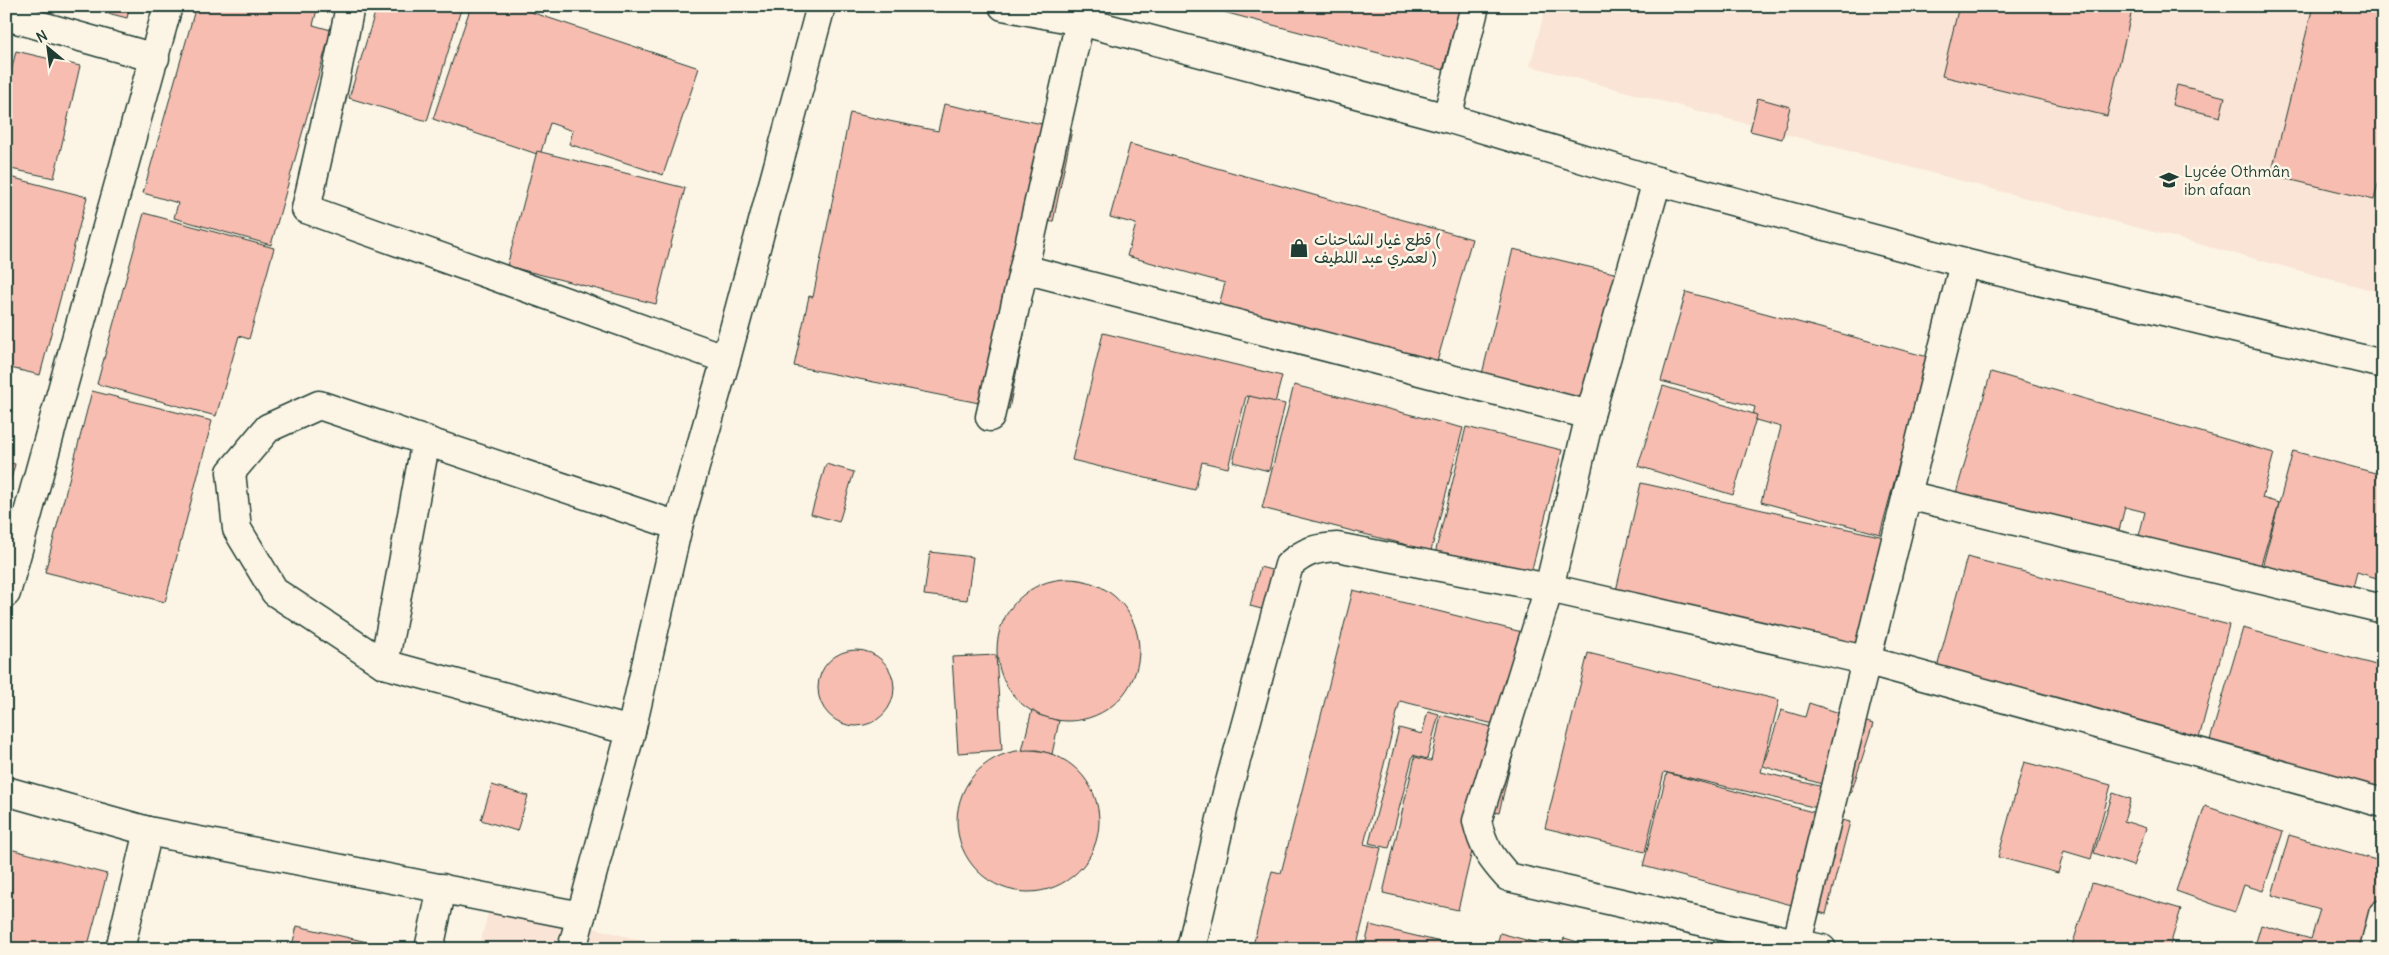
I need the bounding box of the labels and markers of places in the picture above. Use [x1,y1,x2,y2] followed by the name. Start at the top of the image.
[2184,161,2290,199] place label: Lycée Othmân ibn afaan
[2158,169,2180,191] school or university icon: Lycée Othmân ibn afaan
[1314,229,1441,269] place label: قطع غيار الشاحنات ( لعمري عبد اللطيف )
[1288,237,1310,259] shop icon: قطع غيار الشاحنات ( لعمري عبد اللطيف )

